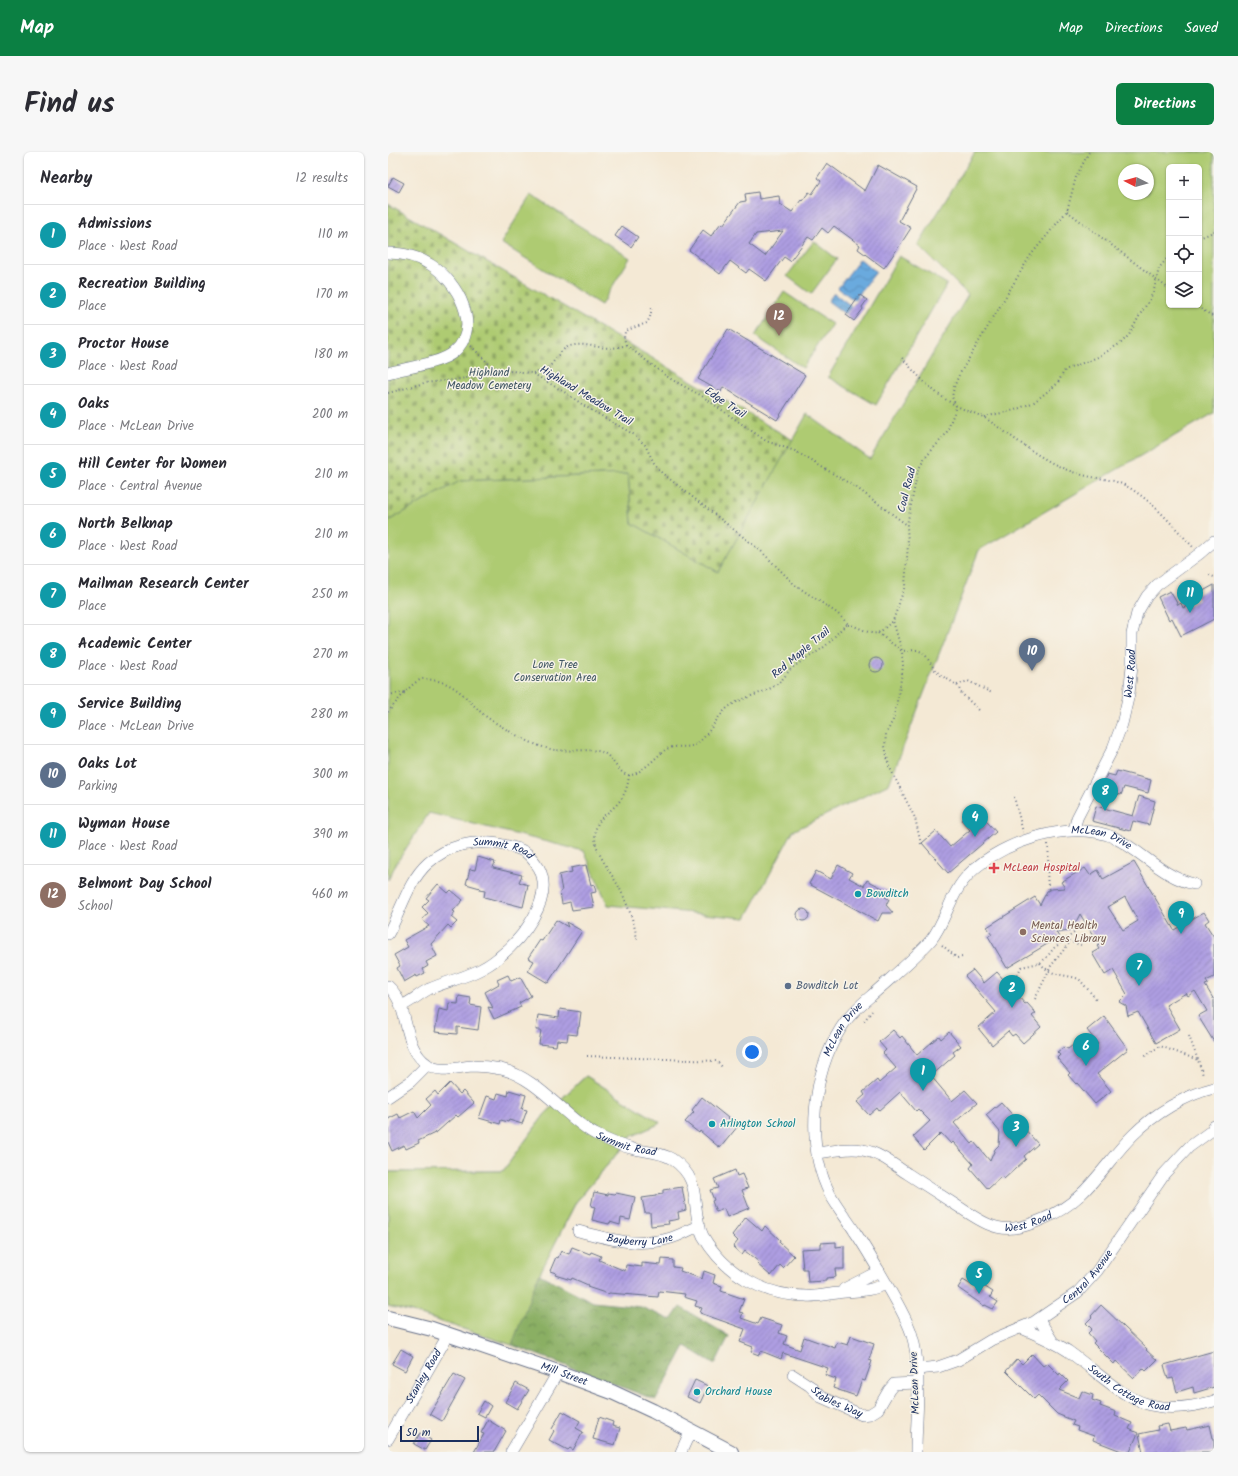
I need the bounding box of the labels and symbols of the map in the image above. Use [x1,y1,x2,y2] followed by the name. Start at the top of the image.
[1118,164,1154,200] north arrow
[766,303,792,336] pin: 12
[536,361,636,431] street label: Highland Meadow Trail
[447,364,532,395] park label: Highland Meadow Cemetery
[701,383,750,424] street label: Edge Trail
[893,465,921,514] street label: Coal Road
[1177,580,1203,613] pin: 11
[767,623,835,683] street label: Red Maple Trail
[1019,638,1045,671] pin: 10
[1120,649,1141,699] street label: West Road
[513,656,597,687] park label: Lone Tree Conservation Area
[1092,778,1118,811] pin: 8
[962,804,988,837] pin: 4
[1071,822,1135,855] street label: McLean Drive
[472,833,538,864] street label: Summit Road
[1003,859,1080,877] place label: McLean Hospital
[988,862,1000,874] marker: McLean Hospital
[866,885,909,903] place label: Bowditch
[853,889,863,899] marker: Bowditch
[1168,901,1194,934] pin: 9
[1031,917,1107,948] place label: Mental Health Sciences Library
[1018,927,1028,937] marker: Mental Health Sciences Library
[1126,953,1152,986] pin: 7
[999,975,1025,1008] pin: 2
[796,977,859,995] place label: Bowditch Lot
[783,981,793,991] marker: Bowditch Lot
[819,998,868,1060] street label: McLean Drive
[1073,1033,1099,1066] pin: 6
[742,1042,762,1062] your location
[910,1058,936,1091] pin: 1
[1003,1114,1029,1147] pin: 3
[720,1115,796,1133] place label: Arlington School
[707,1119,717,1129] marker: Arlington School
[593,1127,658,1162] street label: Summit Road
[1004,1207,1056,1238] street label: West Road
[605,1229,675,1251] street label: Bayberry Lane
[1058,1246,1118,1309] street label: Central Avenue
[966,1261,992,1294] pin: 5
[401,1346,447,1407] street label: Stanley Road
[905,1351,925,1415] street label: McLean Drive
[538,1358,591,1391] street label: Mill Street
[1083,1360,1171,1417] street label: South Cottage Road
[806,1382,866,1423] street label: Stables Way
[705,1383,772,1401] place label: Orchard House
[692,1387,702,1397] marker: Orchard House
[400,1424,479,1443] scale bar

